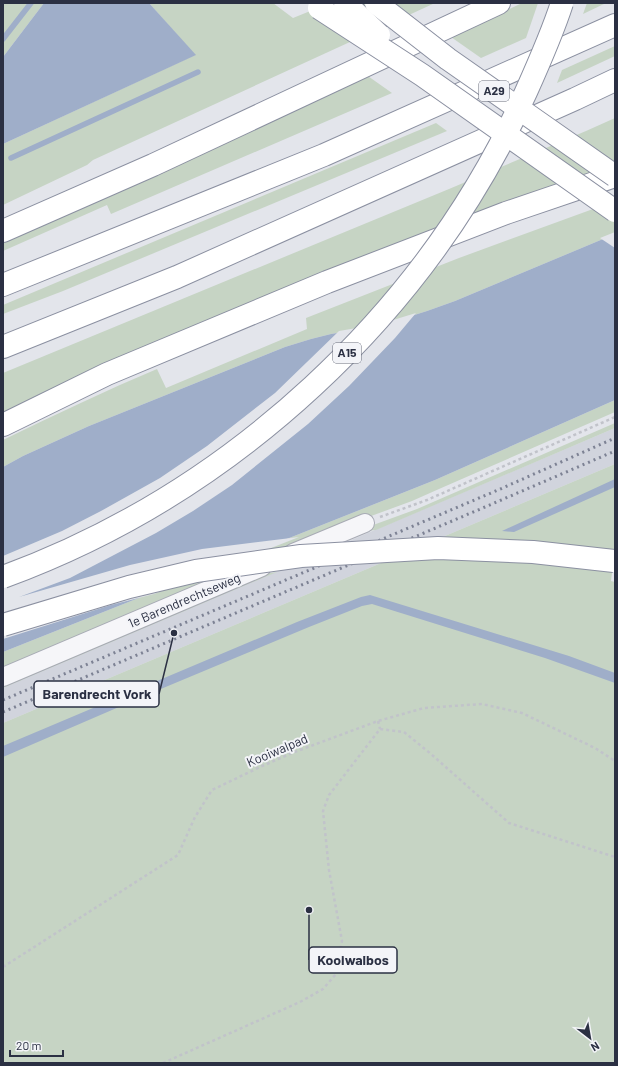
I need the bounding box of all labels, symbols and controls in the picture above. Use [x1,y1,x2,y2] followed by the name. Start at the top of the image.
[479,81,509,101] road number: A29
[333,343,361,363] road number: A15
[125,569,243,631] street label: 1e Barendrechtseweg
[34,681,159,707] callout: Barendrecht Vork
[43,685,152,702] text: Barendrecht Vork
[244,730,310,770] street label: Kooiwalpad
[309,947,397,973] callout: Kooiwalbos
[317,951,389,968] text: Kooiwalbos
[570,1018,610,1058] north arrow
[10,1032,63,1058] scale bar
[16,1038,42,1052] text: 20 m
[589,1040,602,1054] text: N

